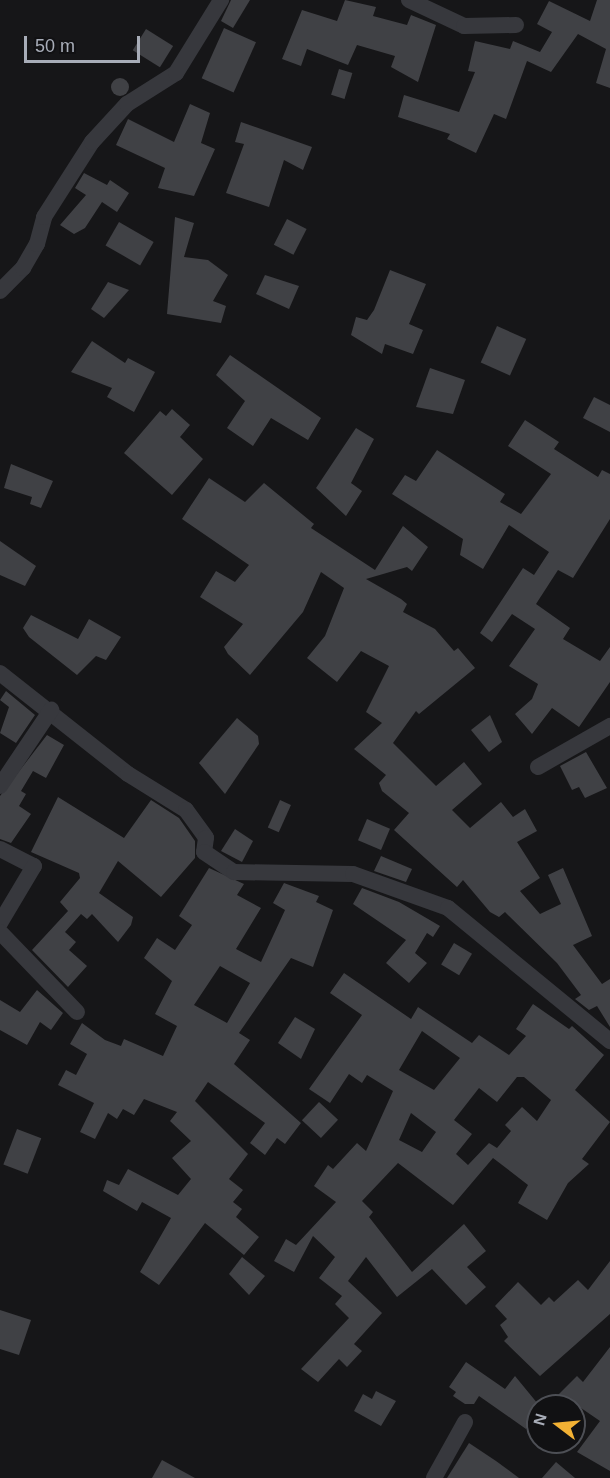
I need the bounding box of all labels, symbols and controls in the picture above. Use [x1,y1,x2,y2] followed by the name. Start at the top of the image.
[27,24,142,62] scale bar
[35,36,75,56] text: 50 m
[526,1394,586,1454] north arrow
[530,1412,550,1427] text: N

